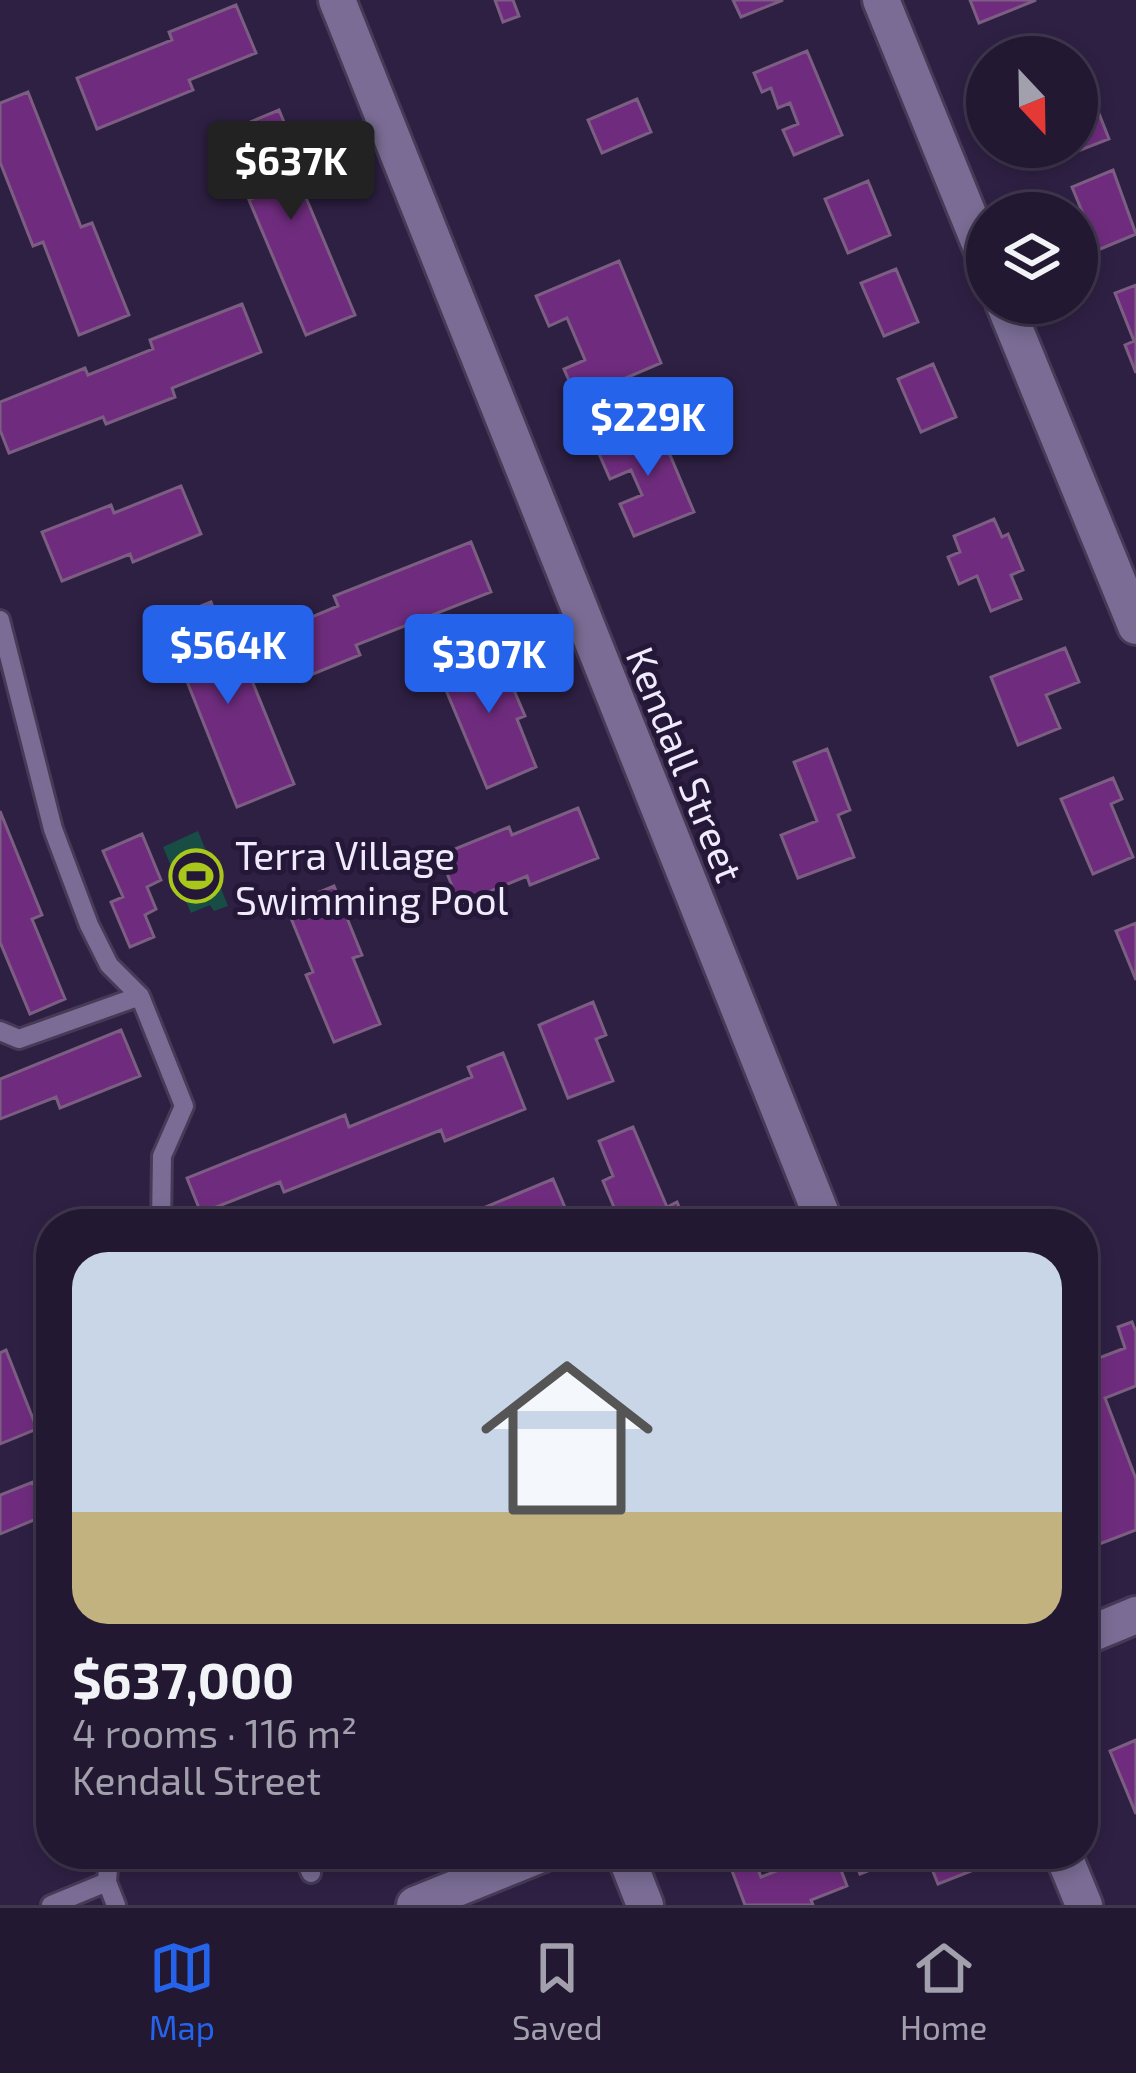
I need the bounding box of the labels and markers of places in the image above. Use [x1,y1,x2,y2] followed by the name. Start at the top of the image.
[207,121,375,223] pin: $637K
[564,377,732,479] pin: $229K
[144,605,312,707] pin: $564K
[405,614,573,716] pin: $307K
[235,831,509,923] place label: Terra Village Swimming Pool
[168,848,224,904] sports icon: Terra Village Swimming Pool

